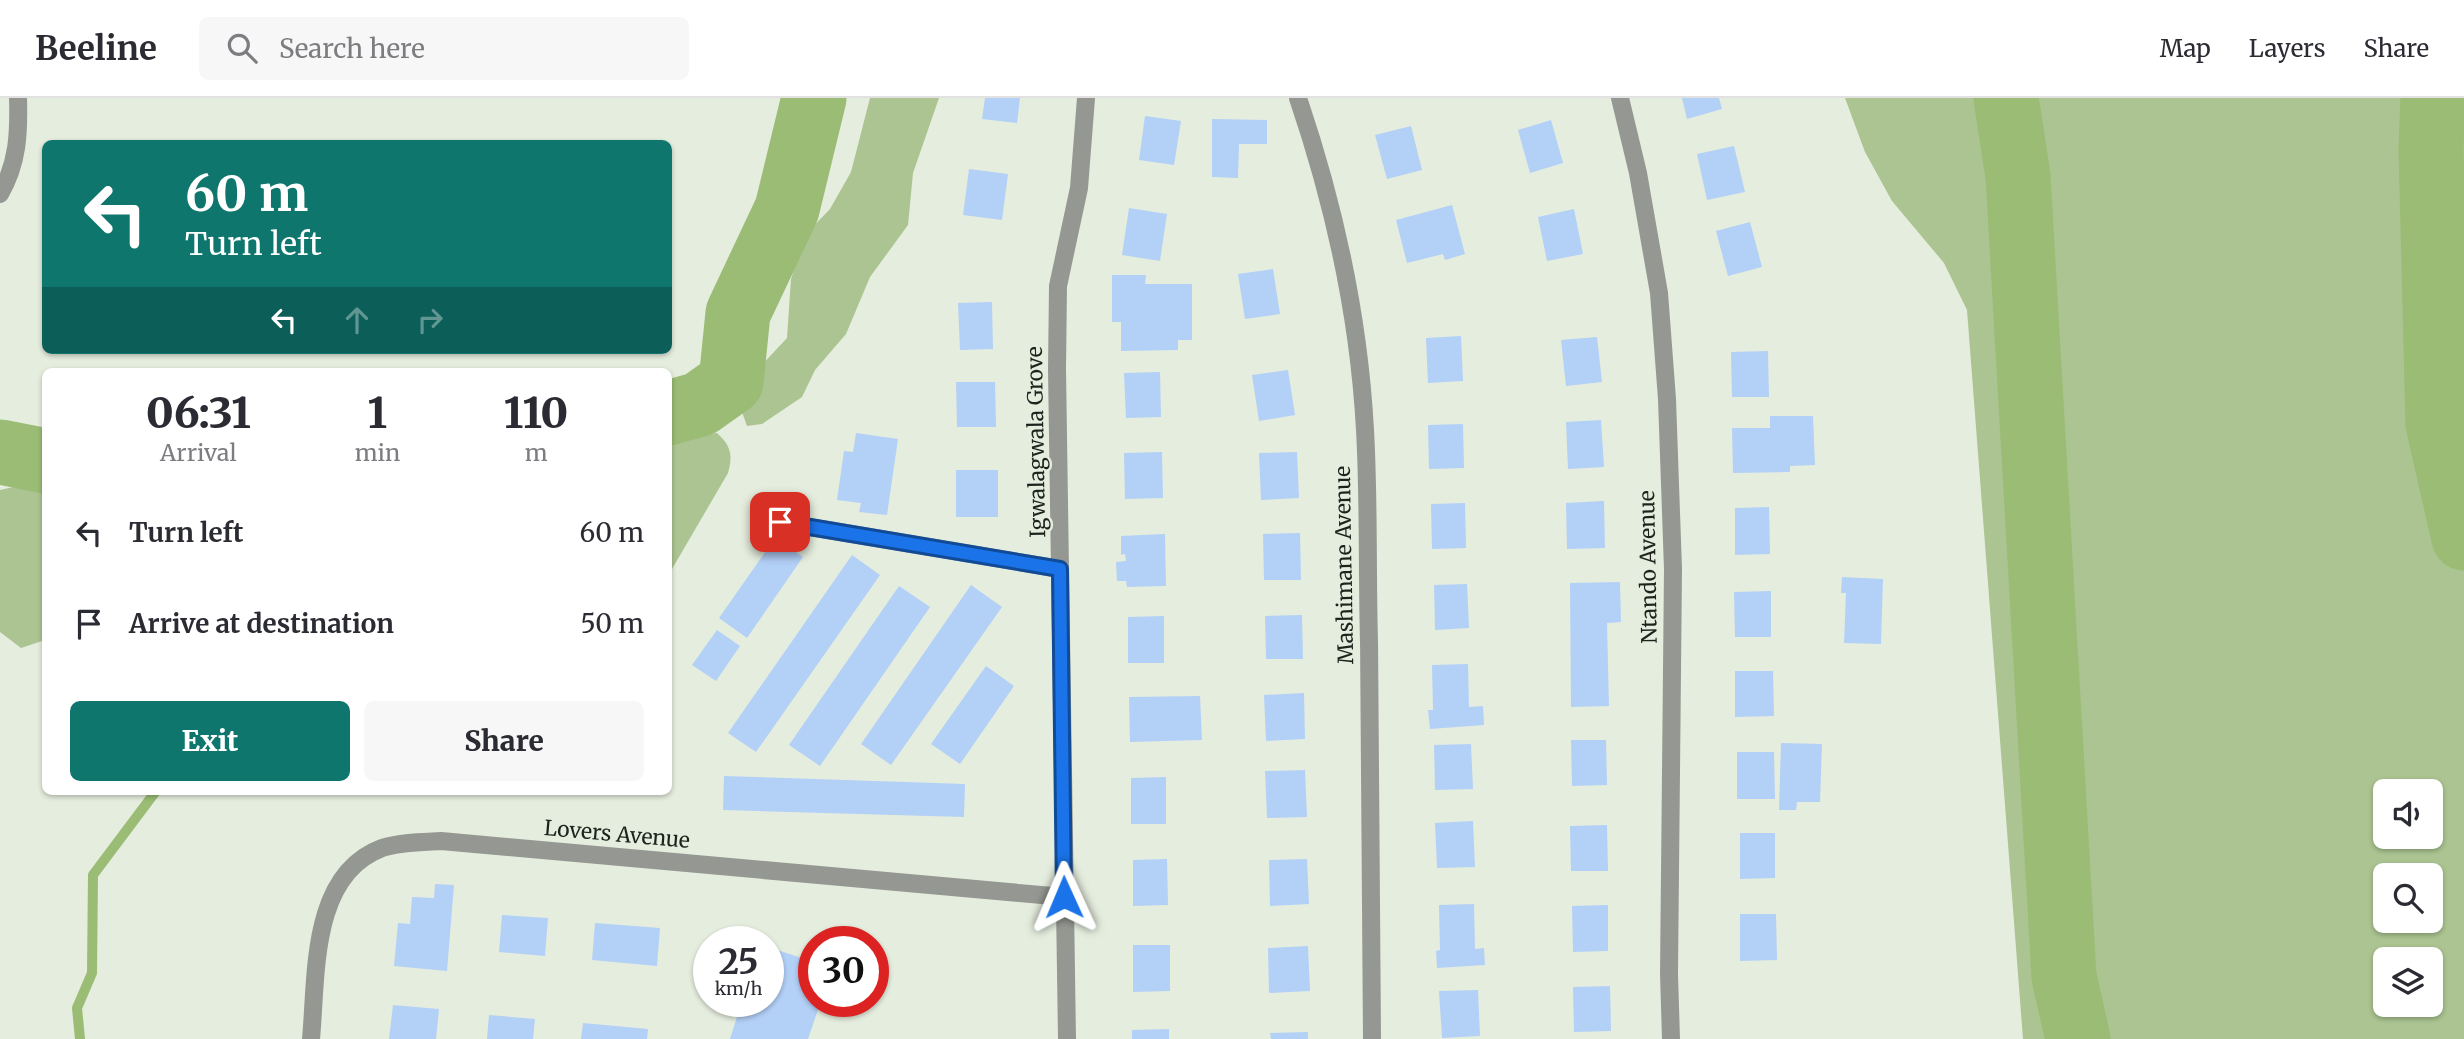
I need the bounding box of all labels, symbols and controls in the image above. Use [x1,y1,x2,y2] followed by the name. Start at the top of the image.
[199,17,689,80] search box
[35,28,157,69] text: Beeline
[223,29,261,67] icon: search
[279,32,425,65] text: Search here
[2160,33,2211,64] text: Map
[2249,33,2325,64] text: Layers
[2363,33,2429,64] text: Share
[185,163,308,224] text: 60 m
[70,168,161,259] icon: left
[185,224,322,264] text: Turn left
[265,301,303,339] icon: left
[338,301,376,339] icon: ahead
[411,301,449,339] icon: right
[1021,346,1051,538] street label: Igwalagwala Grove
[146,387,251,439] text: 06:31
[368,387,387,439] text: 1
[504,387,568,439] text: 110
[160,438,237,467] text: Arrival
[355,438,400,467] text: min
[525,438,548,467] text: m
[1329,466,1359,664] street label: Mashimane Avenue
[1633,490,1663,644] street label: Ntando Avenue
[750,492,810,552] pin
[761,503,799,541] icon: arrive
[70,514,108,552] icon: left
[129,516,243,549] text: Turn left
[580,516,644,549] text: 60 m
[70,605,108,643] icon: arrive
[129,607,394,640] text: Arrive at destination
[580,607,644,640] text: 50 m
[70,701,350,781] button: Exit
[364,701,644,781] button: Share
[2373,779,2443,1017] map controls
[2373,779,2443,849] button: sound
[543,814,691,854] street label: Lovers Avenue
[1027,860,1101,934] position arrow
[2373,863,2443,933] button: search
[798,926,889,1017] speed limit sign: 30
[718,940,759,984] text: 25
[2373,947,2443,1017] button: layers
[715,977,762,1000] text: km/h

